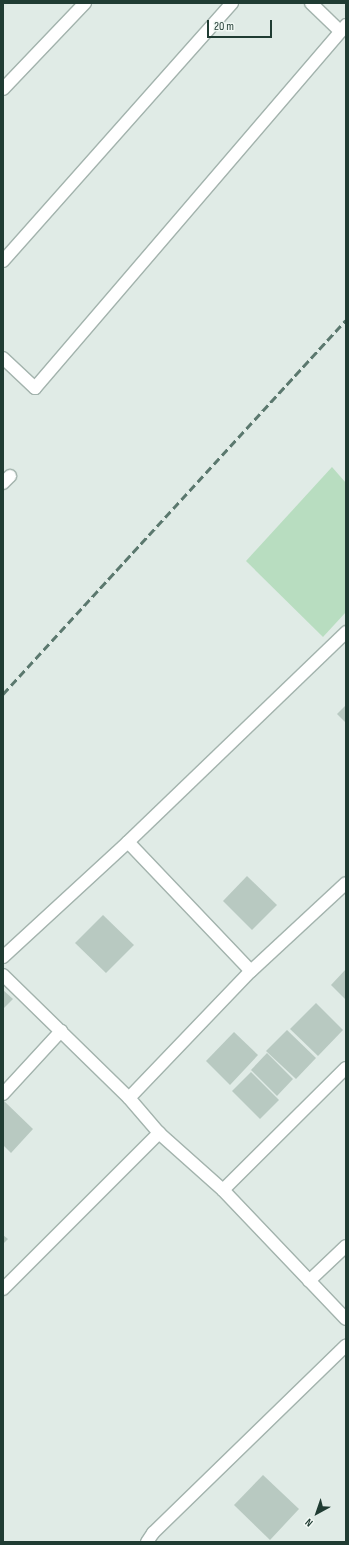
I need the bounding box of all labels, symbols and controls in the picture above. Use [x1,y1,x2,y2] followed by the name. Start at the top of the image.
[209,12,274,38] scale bar
[214,19,234,34] text: 20 m
[297,1493,337,1533] north arrow
[303,1516,315,1529] text: N

